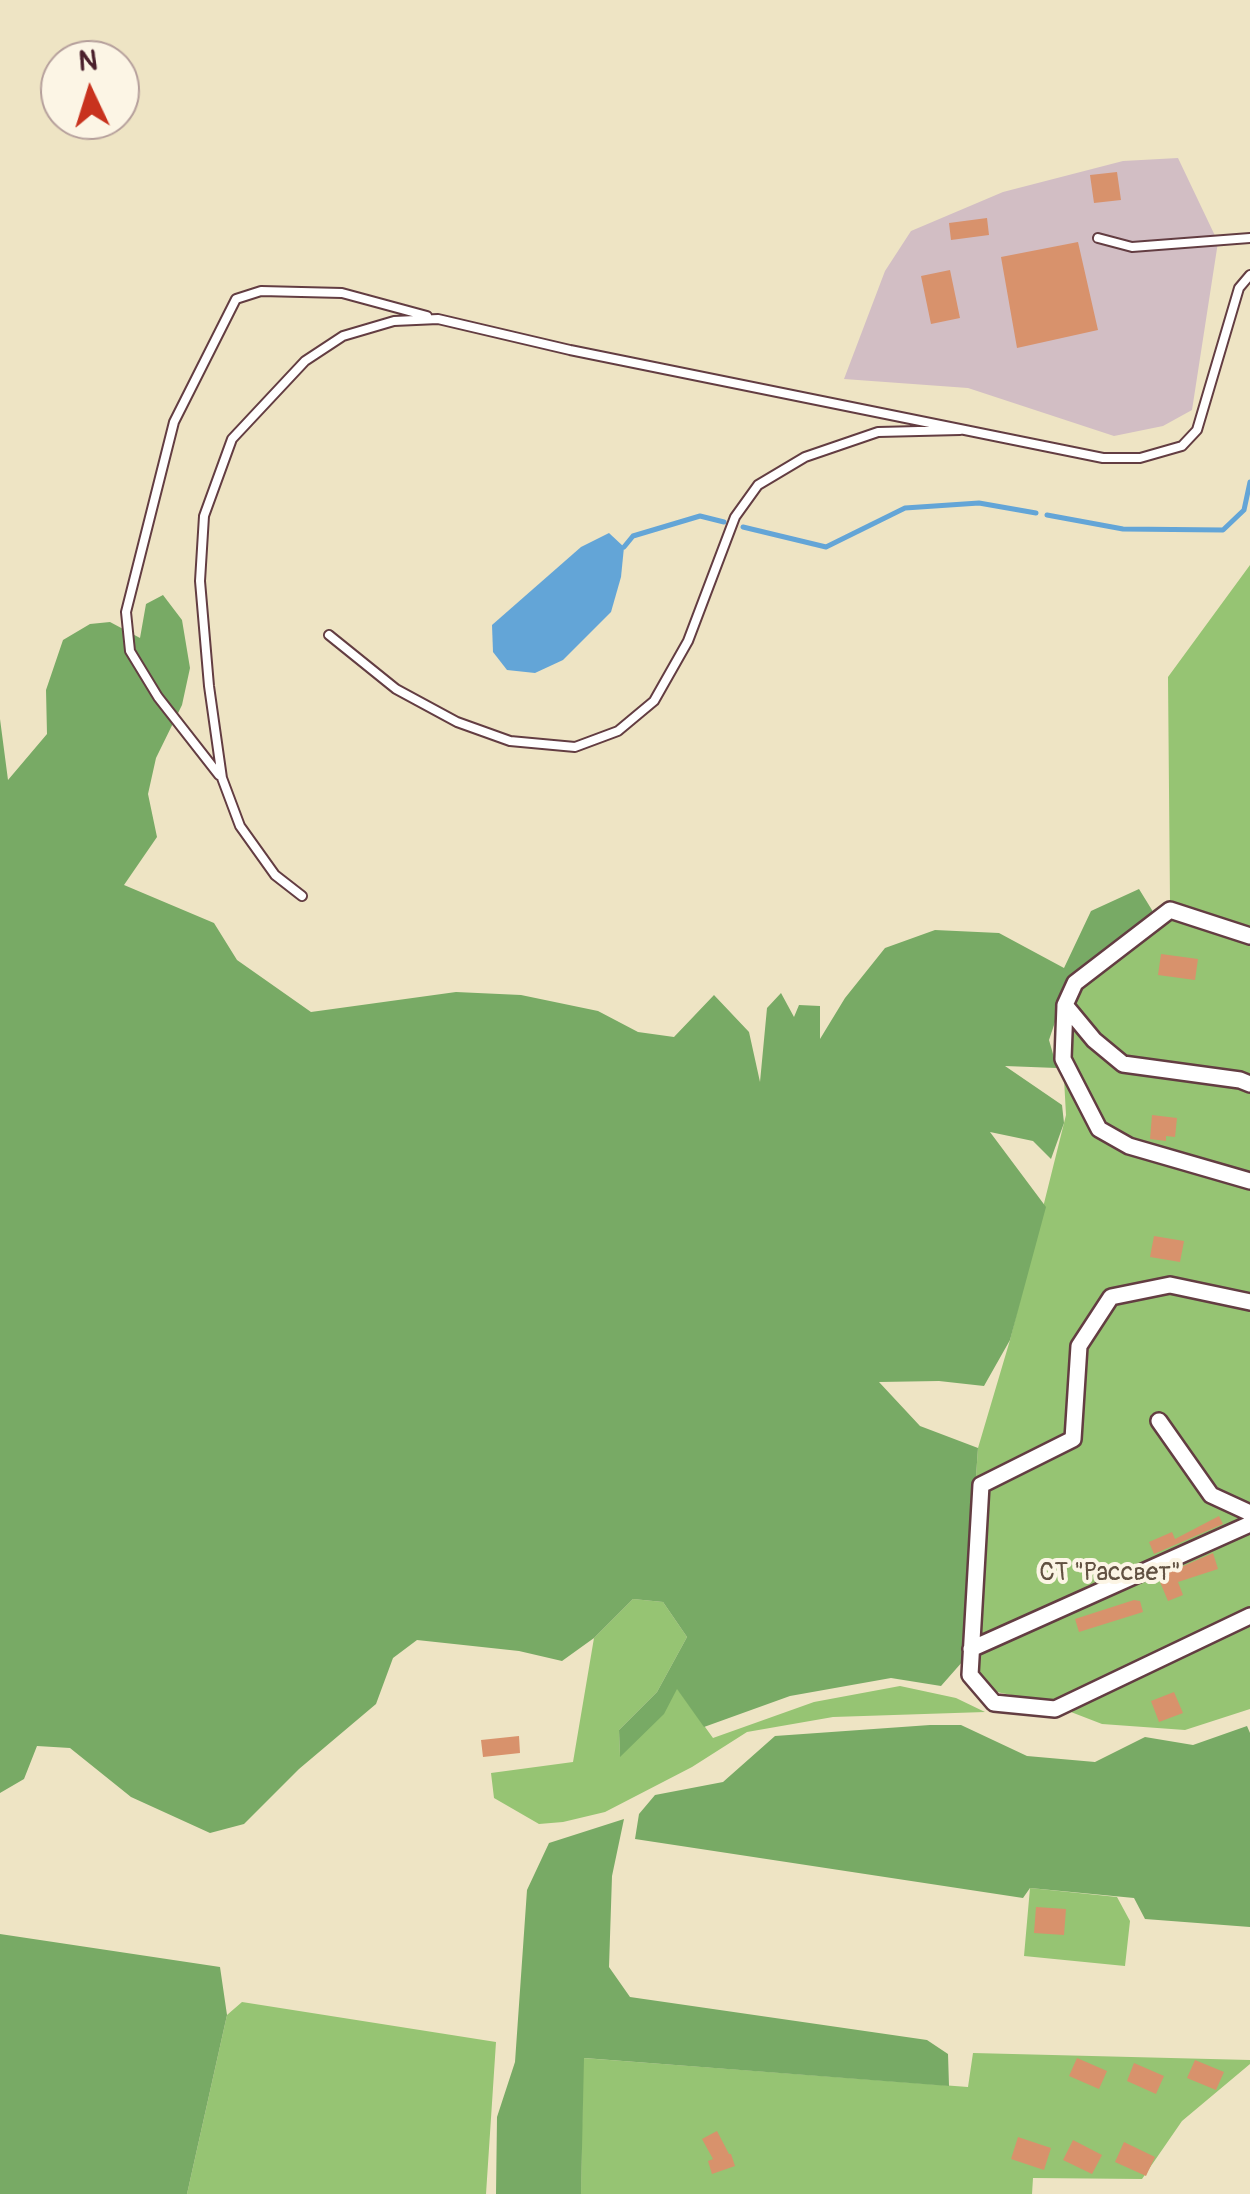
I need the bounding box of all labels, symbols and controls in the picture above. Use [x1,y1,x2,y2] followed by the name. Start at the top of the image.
[40,40,140,140] north arrow
[77,43,99,80] text: N
[1039,1559,1181,1589] park label: СТ "Рассвет"

